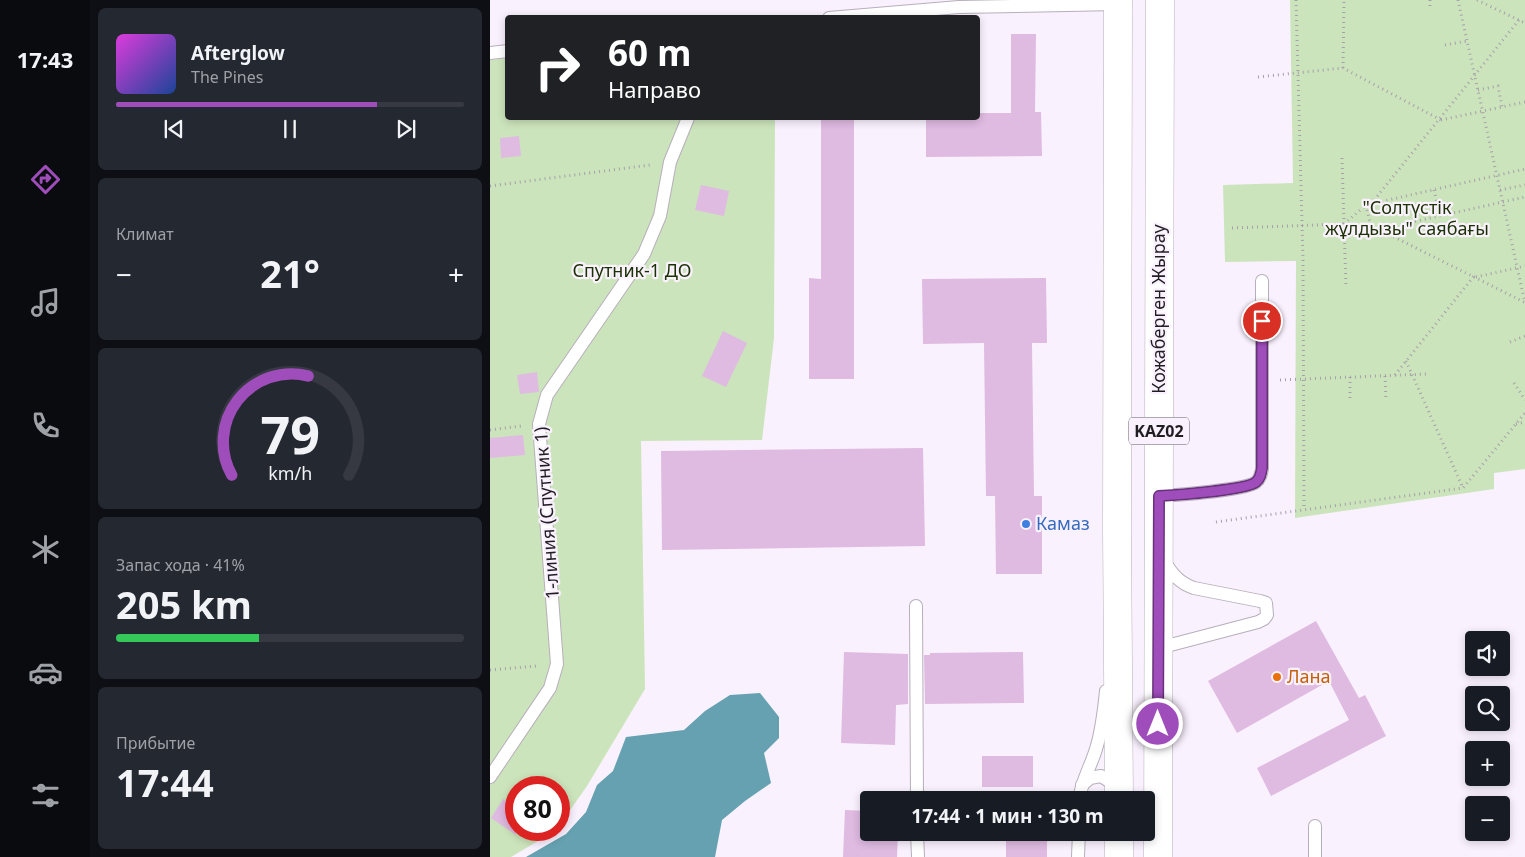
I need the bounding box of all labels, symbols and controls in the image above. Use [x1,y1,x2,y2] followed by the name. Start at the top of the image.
[608,29,691,76] text: 60 m
[525,35,590,100] icon: right
[191,40,285,66] text: Afterglow
[17,44,73,74] text: 17:43
[191,66,263,88] text: The Pines
[608,74,701,104] text: Направо
[160,115,188,143] icon: previous
[276,115,304,143] icon: pause
[392,115,420,143] icon: next
[28,162,63,197] icon: directions
[1325,195,1489,240] park label: "Солтүстік жұлдызы" саябағы
[116,223,174,245] text: Климат
[1146,223,1170,394] street label: Кожаберген Жырау
[260,247,320,299] text: 21°
[116,255,132,293] text: −
[448,255,464,293] text: +
[572,258,692,282] park label: Спутник-1 ДО
[28,285,63,320] icon: music
[1241,300,1283,342] pin
[1248,307,1276,335] icon: arrive
[260,398,320,469] text: 79
[28,408,63,443] icon: phone
[1129,418,1189,444] road number: KAZ02
[528,426,564,600] street label: 1-линия (Спутник 1)
[268,461,312,485] text: km/h
[1036,511,1090,535] place label: Камаз
[1020,518,1032,530] marker: Камаз
[28,532,63,567] icon: climate
[116,554,245,576] text: Запас хода · 41%
[116,578,252,630] text: 205 km
[1465,631,1510,841] map controls
[1465,631,1510,676] button: sound
[28,655,63,690] icon: car
[1287,664,1331,688] place label: Лана
[1271,671,1283,683] marker: Лана
[1465,686,1510,731] button: search
[1131,697,1183,749] position arrow
[116,732,195,754] text: Прибытие
[1465,741,1510,786] button: +
[116,756,214,808] text: 17:44
[505,776,570,841] speed limit sign: 80
[28,778,63,813] icon: filters
[1465,796,1510,841] button: −
[911,803,1104,829] text: 17:44 · 1 мин · 130 m

